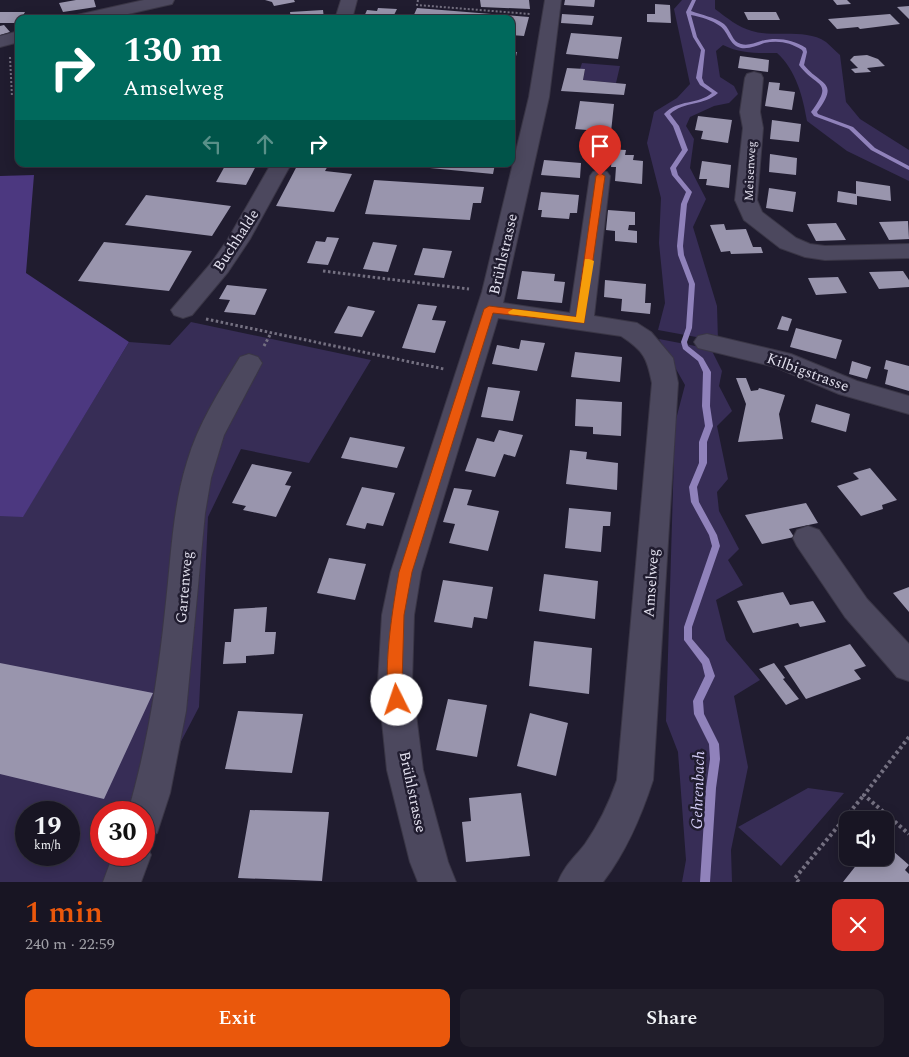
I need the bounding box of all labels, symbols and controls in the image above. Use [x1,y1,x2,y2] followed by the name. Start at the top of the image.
[123,24,222,77] text: 130 m
[40,35,105,100] icon: right
[123,72,224,105] text: Amselweg
[579,125,621,176] pin
[198,130,226,158] icon: left
[251,130,279,158] icon: ahead
[304,130,332,158] icon: right
[586,132,614,160] icon: arrive
[739,140,762,202] street label: Meisenweg
[208,205,265,276] street label: Buchhalde
[483,211,524,297] street label: Brühlstrasse
[763,347,852,398] street label: Kilbigstrasse
[638,548,665,618] street label: Amselweg
[170,550,199,624] street label: Gartenweg
[370,673,422,725] position arrow
[393,749,432,835] street label: Brühlstrasse
[685,750,711,830] water label: Gehrenbach
[90,801,155,866] speed limit sign: 30
[33,808,62,846] text: 19
[839,811,894,866] map controls
[839,811,894,866] button: sound
[34,836,61,855] text: km/h
[25,890,103,936] text: 1 min
[832,899,884,951] button: close
[25,932,115,956] text: 240 m · 22:59
[25,989,450,1047] button: Exit
[460,989,884,1047] button: Share

